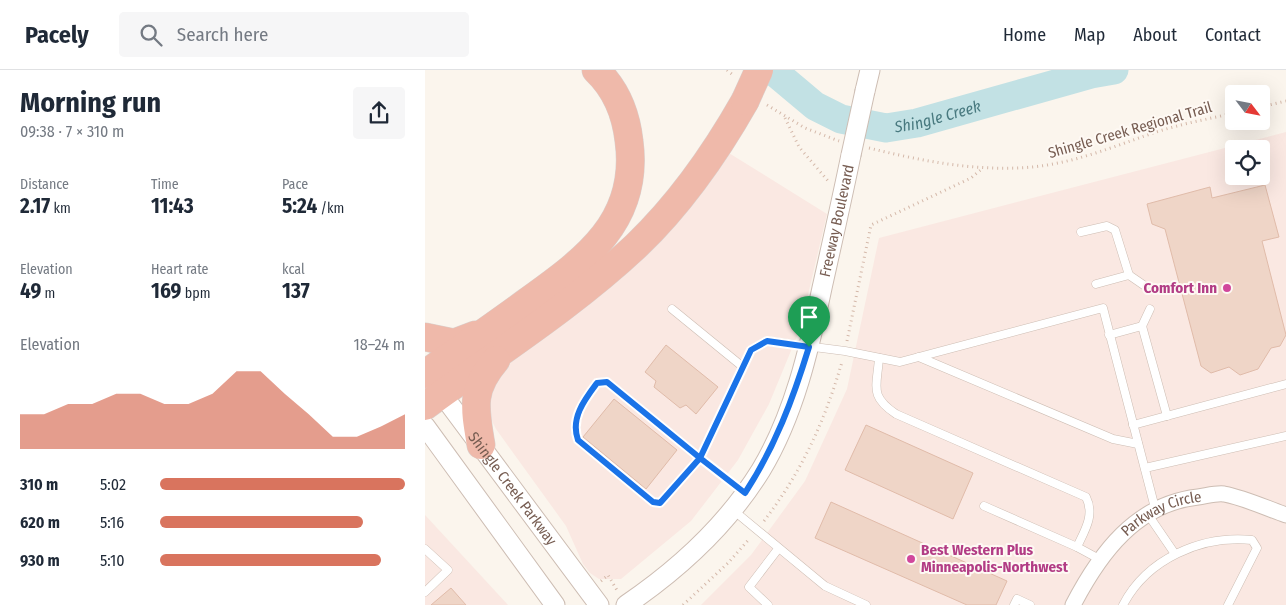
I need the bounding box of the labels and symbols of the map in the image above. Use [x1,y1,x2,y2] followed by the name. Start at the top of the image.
[1225,85,1270,130] north arrow
[892,96,983,136] water label: Shingle Creek
[1046,98,1214,162] street label: Shingle Creek Regional Trail
[816,163,858,279] street label: Freeway Boulevard
[1144,279,1217,297] place label: Comfort Inn
[1221,282,1233,294] marker: Comfort Inn
[788,296,830,347] pin
[464,428,561,549] street label: Shingle Creek Parkway
[1117,488,1202,540] street label: Parkway Circle
[921,541,1069,576] place label: Best Western Plus Minneapolis-Northwest
[905,553,917,565] marker: Best Western Plus Minneapolis-Northwest

